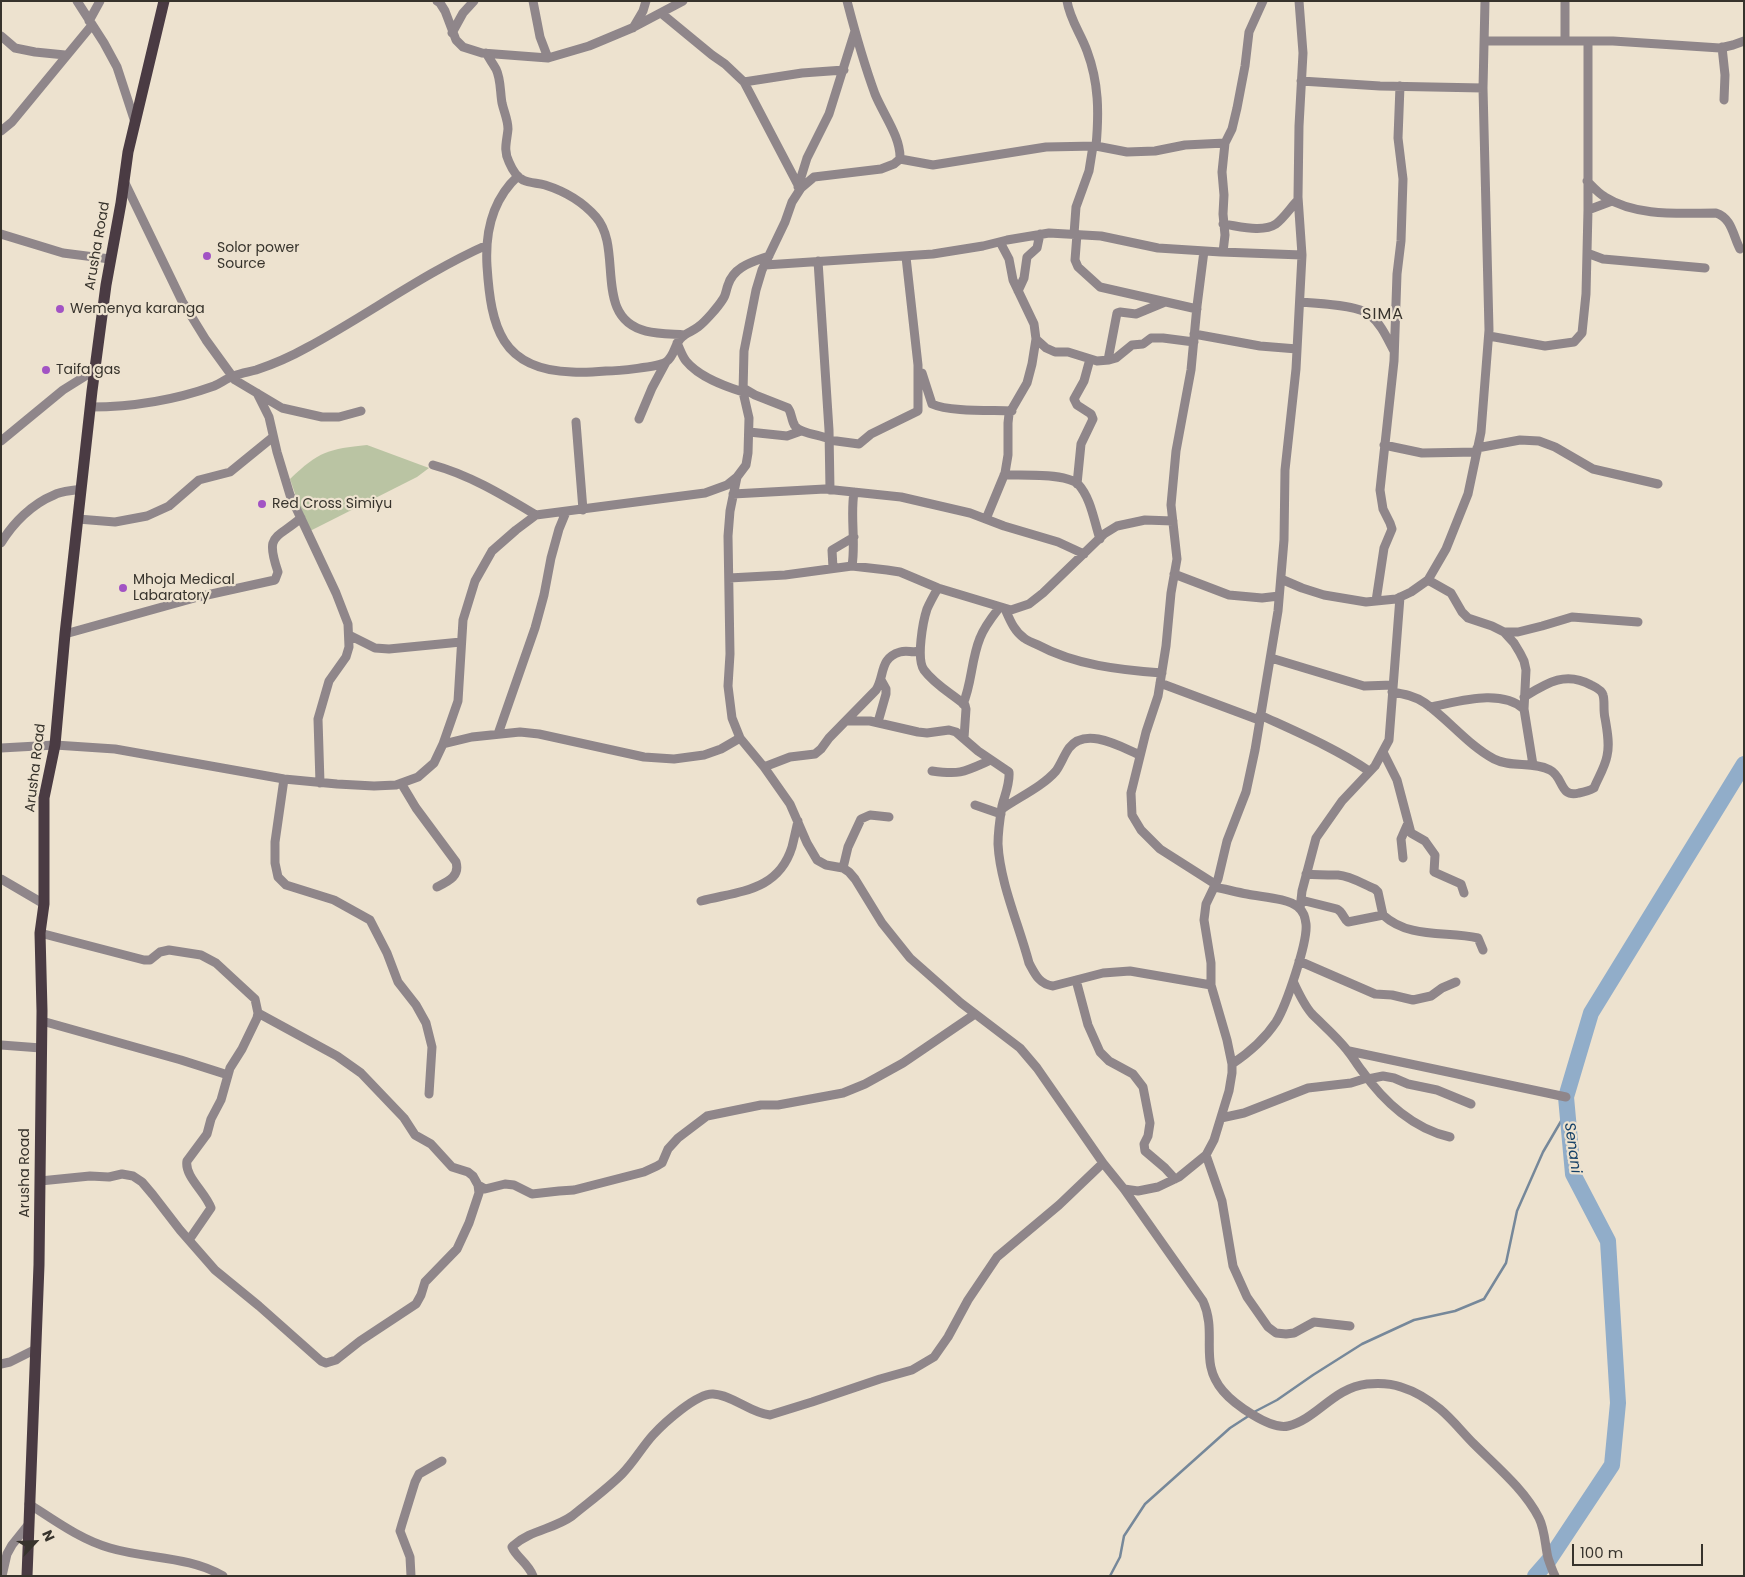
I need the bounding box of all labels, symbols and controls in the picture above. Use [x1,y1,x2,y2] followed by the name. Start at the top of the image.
[82,200,114,292] street label: Arusha Road
[217,240,299,272] place label: Solor power Source
[201,250,213,262] marker: Solor power Source
[70,301,205,317] place label: Wemenya karanga
[54,303,66,315] marker: Wemenya karanga
[1362,305,1404,325] district label: SIMA
[56,362,121,378] place label: Taifa gas
[40,364,52,376] marker: Taifa gas
[272,496,392,512] place label: Red Cross Simiyu
[256,498,268,510] marker: Red Cross Simiyu
[133,572,235,604] place label: Mhoja Medical Labaratory
[117,582,129,594] marker: Mhoja Medical Labaratory
[22,723,50,813] street label: Arusha Road
[1560,1121,1584,1175] water label: Senani
[17,1128,33,1218] street label: Arusha Road
[10,1517,60,1567] north arrow
[37,1527,60,1545] text: N
[1575,1534,1706,1566] scale bar
[1580,1542,1623,1563] text: 100 m

